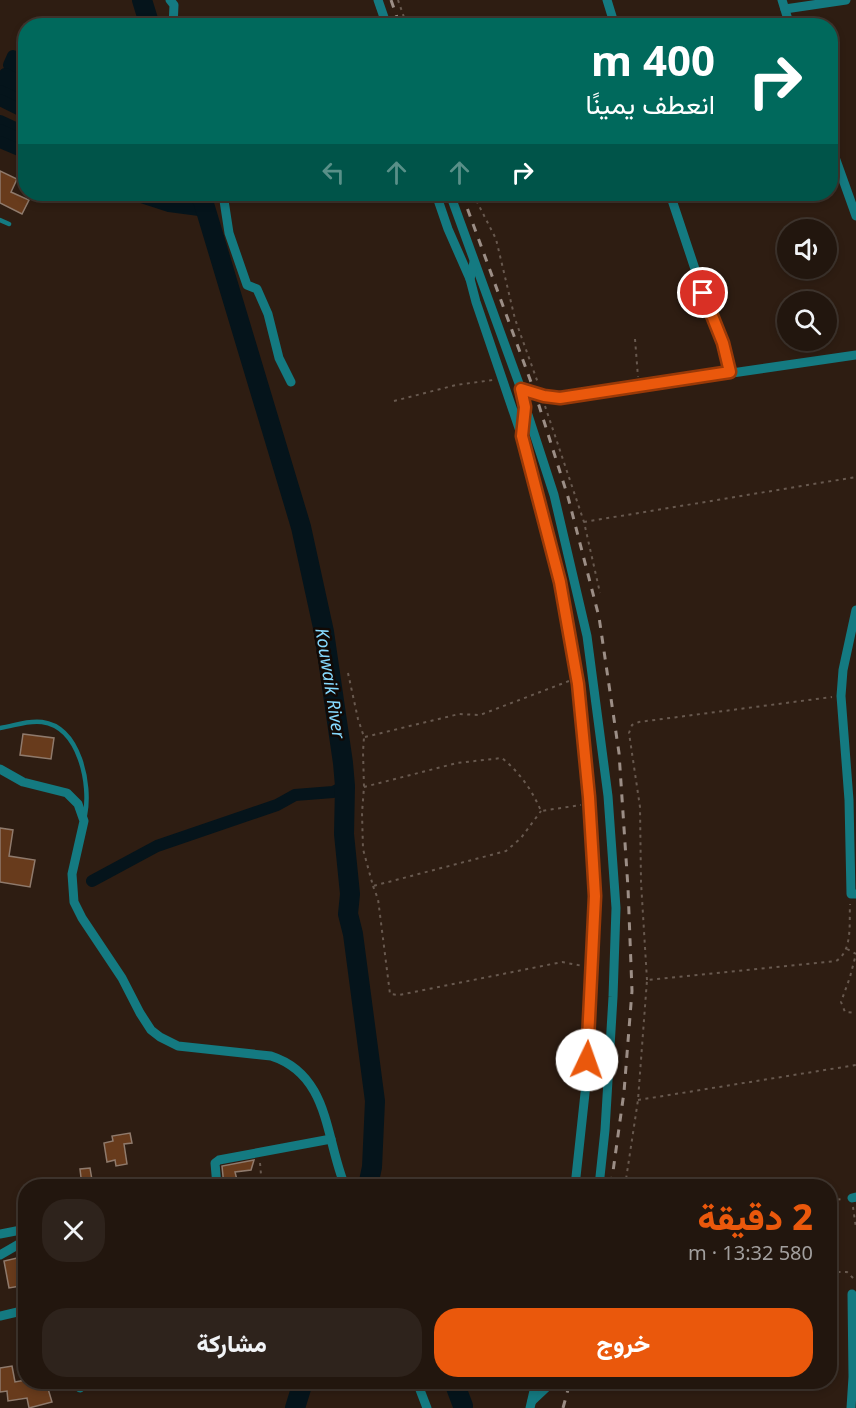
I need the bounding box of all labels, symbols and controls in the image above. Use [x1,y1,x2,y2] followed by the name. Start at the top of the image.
[591,31,715,88] text: 400 m
[736,42,814,120] icon: right
[585,85,715,122] text: انعطف يمينًا
[317,156,350,189] icon: left
[380,156,413,189] icon: ahead
[443,156,476,189] icon: ahead
[506,156,539,189] icon: right
[777,219,837,351] map controls
[777,219,837,279] button: sound
[677,267,728,318] pin
[686,276,719,309] icon: arrive
[777,291,837,351] button: search
[310,626,352,741] water label: Kouwaik River
[555,1028,619,1092] position arrow
[698,1192,813,1241] text: 2 دقيقة
[42,1199,105,1262] button: close
[688,1239,813,1266] text: 580 m · 13:32
[42,1308,422,1377] button: مشاركة
[434,1308,813,1377] button: خروج

